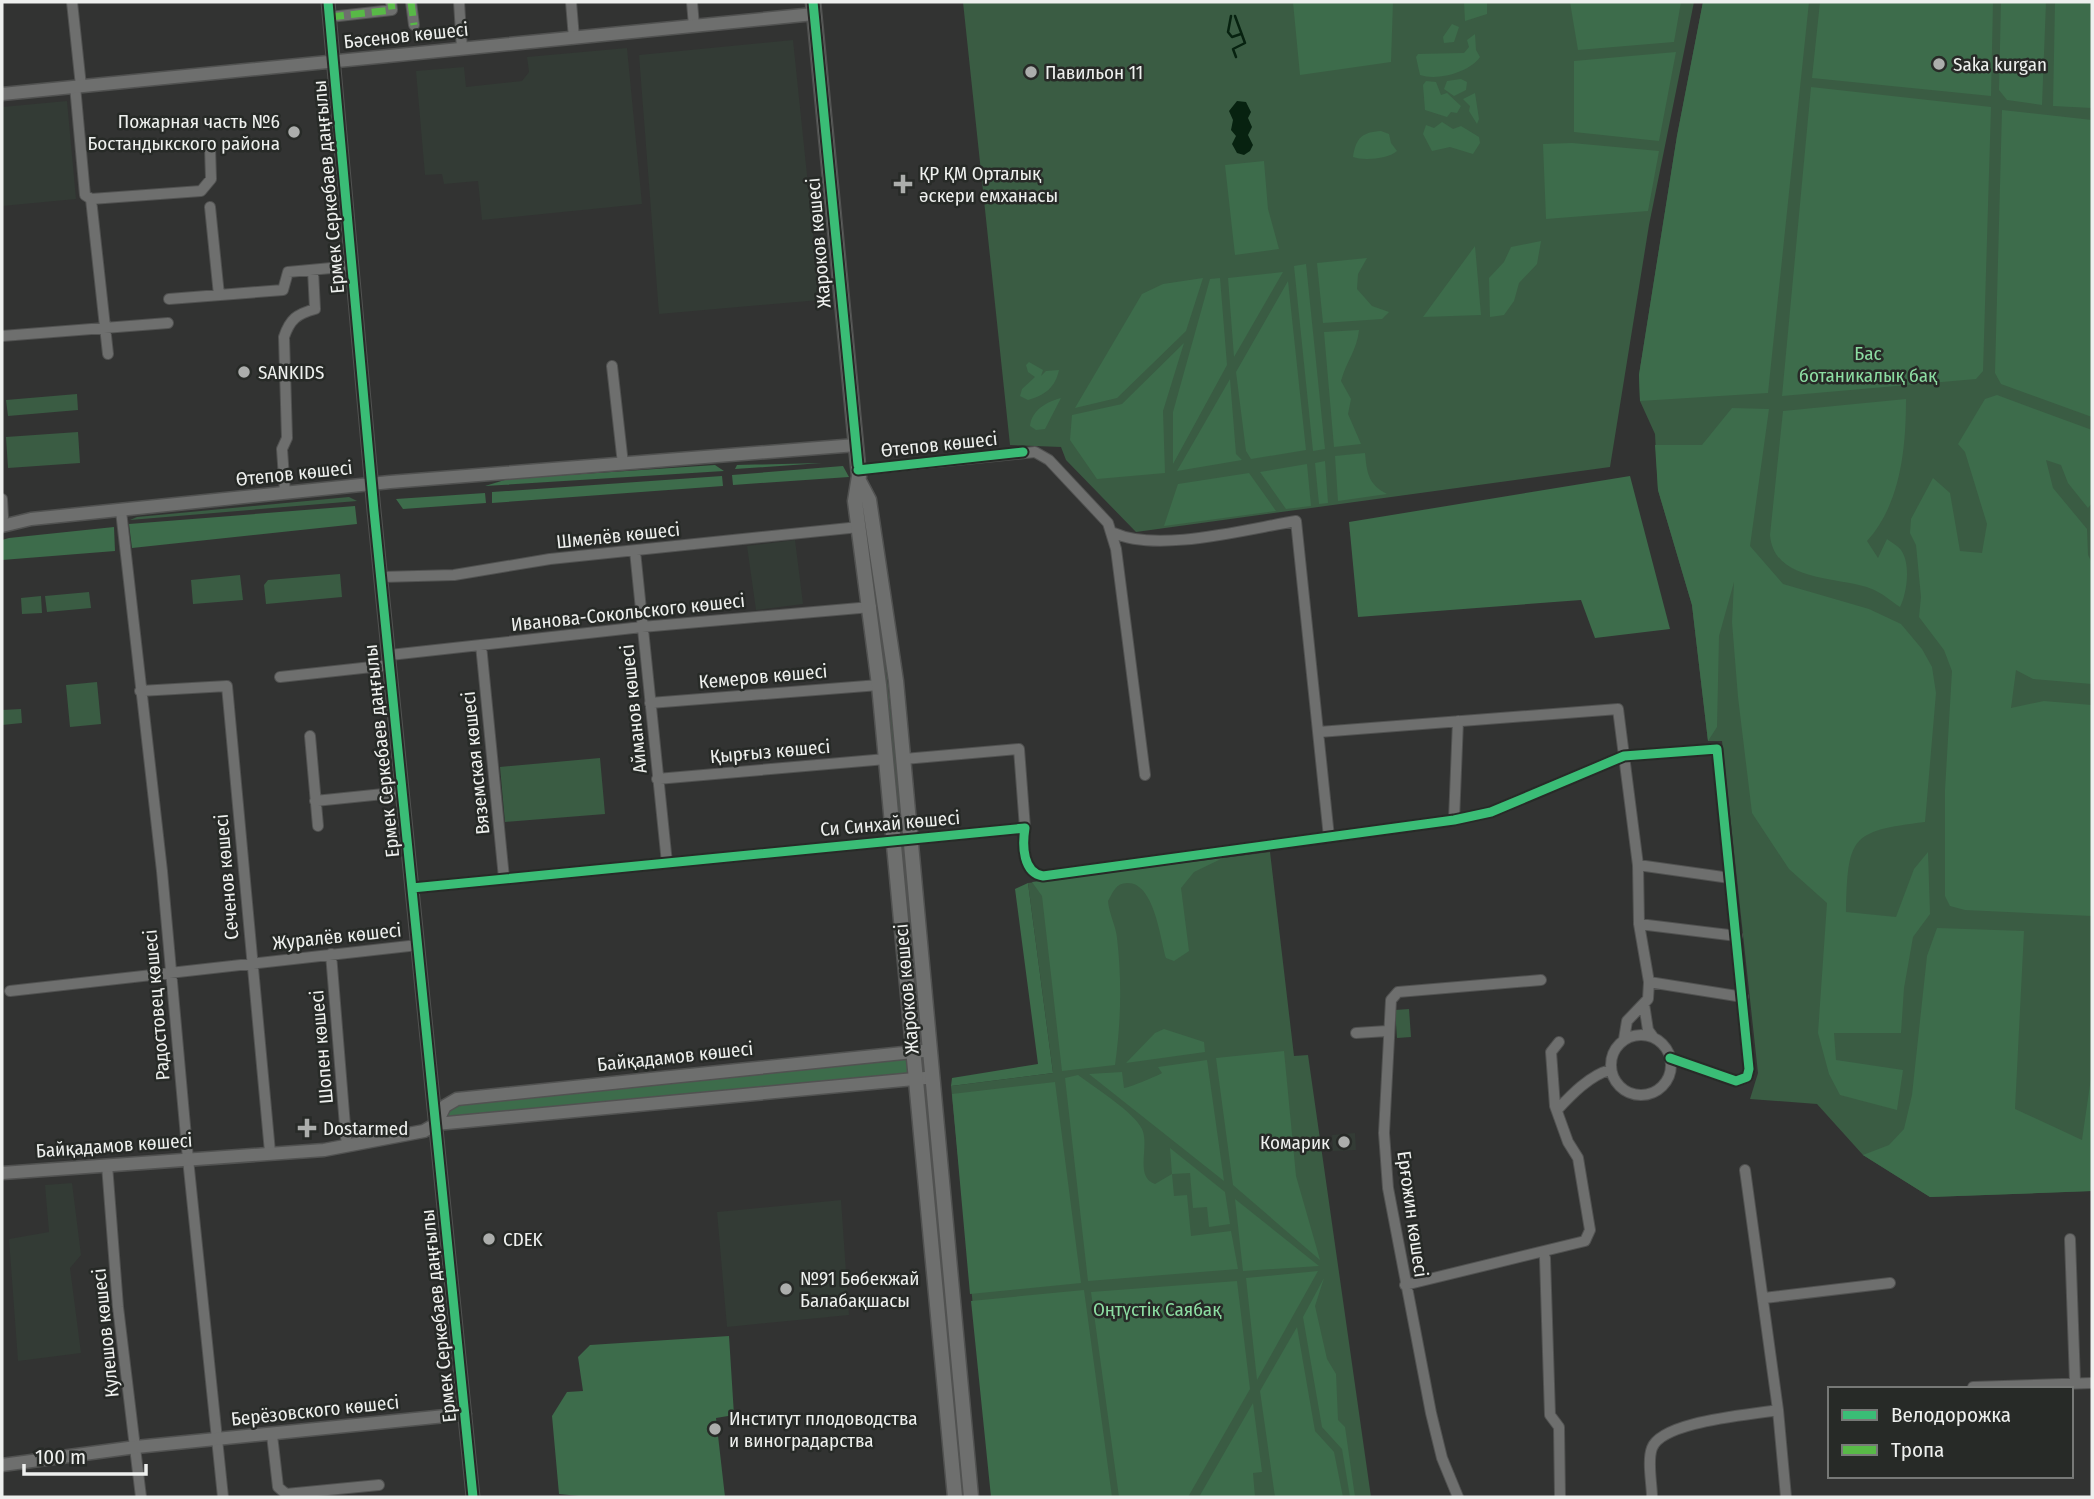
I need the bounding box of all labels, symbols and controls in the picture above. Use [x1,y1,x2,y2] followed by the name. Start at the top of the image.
[342,18,470,53] street label: Бәсенов көшесі
[1953,53,2047,76] place label: Saka kurgan
[1931,56,1947,72] marker: Saka kurgan
[1045,61,1143,84] place label: Павильон 11
[1023,64,1039,80] marker: Павильон 11
[308,79,349,295] street label: Ермек Серкебаев даңғылы
[87,110,280,155] place label: Пожарная часть №6 Бостандыкского района
[286,124,302,140] marker: Пожарная часть №6 Бостандыкского района
[919,162,1058,207] place label: ҚР ҚМ Орталық әскери емханасы
[893,174,913,194] marker: ҚР ҚМ Орталық әскери емханасы
[801,177,836,309] street label: Жароков көшесі
[1799,342,1938,387] park label: Бас ботаникалық бақ
[258,361,324,384] place label: SANKIDS
[236,364,252,380] marker: SANKIDS
[880,427,999,462] street label: Өтепов көшесі
[235,456,354,491] street label: Өтепов көшесі
[555,518,681,553] street label: Шмелёв көшесі
[510,589,746,636] street label: Иванова-Сокольского көшесі
[359,643,404,859] street label: Ермек Серкебаев даңғылы
[615,643,652,775] street label: Айманов көшесі
[698,659,828,694] street label: Кемеров көшесі
[457,690,494,836] street label: Вяземская көшесі
[709,735,831,768] street label: Қырғыз көшесі
[819,806,961,841] street label: Си Синхай көшесі
[210,813,243,941] street label: Сеченов көшесі
[271,918,403,955] street label: Журалёв көшесі
[889,923,924,1055] street label: Жароков көшесі
[138,929,175,1081] street label: Радостовец көшесі
[305,989,338,1105] street label: Шопен көшесі
[596,1037,754,1076] street label: Байқадамов көшесі
[323,1117,408,1140] place label: Dostarmed
[297,1118,317,1138] marker: Dostarmed
[35,1129,193,1162] street label: Байқадамов көшесі
[1260,1131,1330,1154] place label: Комарик
[1336,1134,1352,1150] marker: Комарик
[1392,1149,1433,1279] street label: Ерғожин көшесі
[416,1208,461,1424] street label: Ермек Серкебаев даңғылы
[503,1228,544,1251] place label: CDEK
[481,1231,497,1247] marker: CDEK
[87,1267,124,1399] street label: Кулешов көшесі
[800,1267,919,1312] place label: №91 Бөбекжай Балабақшасы
[778,1281,794,1297] marker: №91 Бөбекжай Балабақшасы
[1093,1298,1222,1321] park label: Оңтүстік Саябақ
[1828,1387,2073,1478] legend
[230,1390,400,1431] street label: Берёзовского көшесі
[1891,1402,2011,1428] text: Велодорожка
[729,1407,918,1452] place label: Институт плодоводства и виноградарства
[707,1421,723,1437] marker: Институт плодоводства и виноградарства
[24,1432,147,1476] scale bar
[1891,1437,1944,1463] text: Тропа
[35,1444,86,1470] text: 100 m

